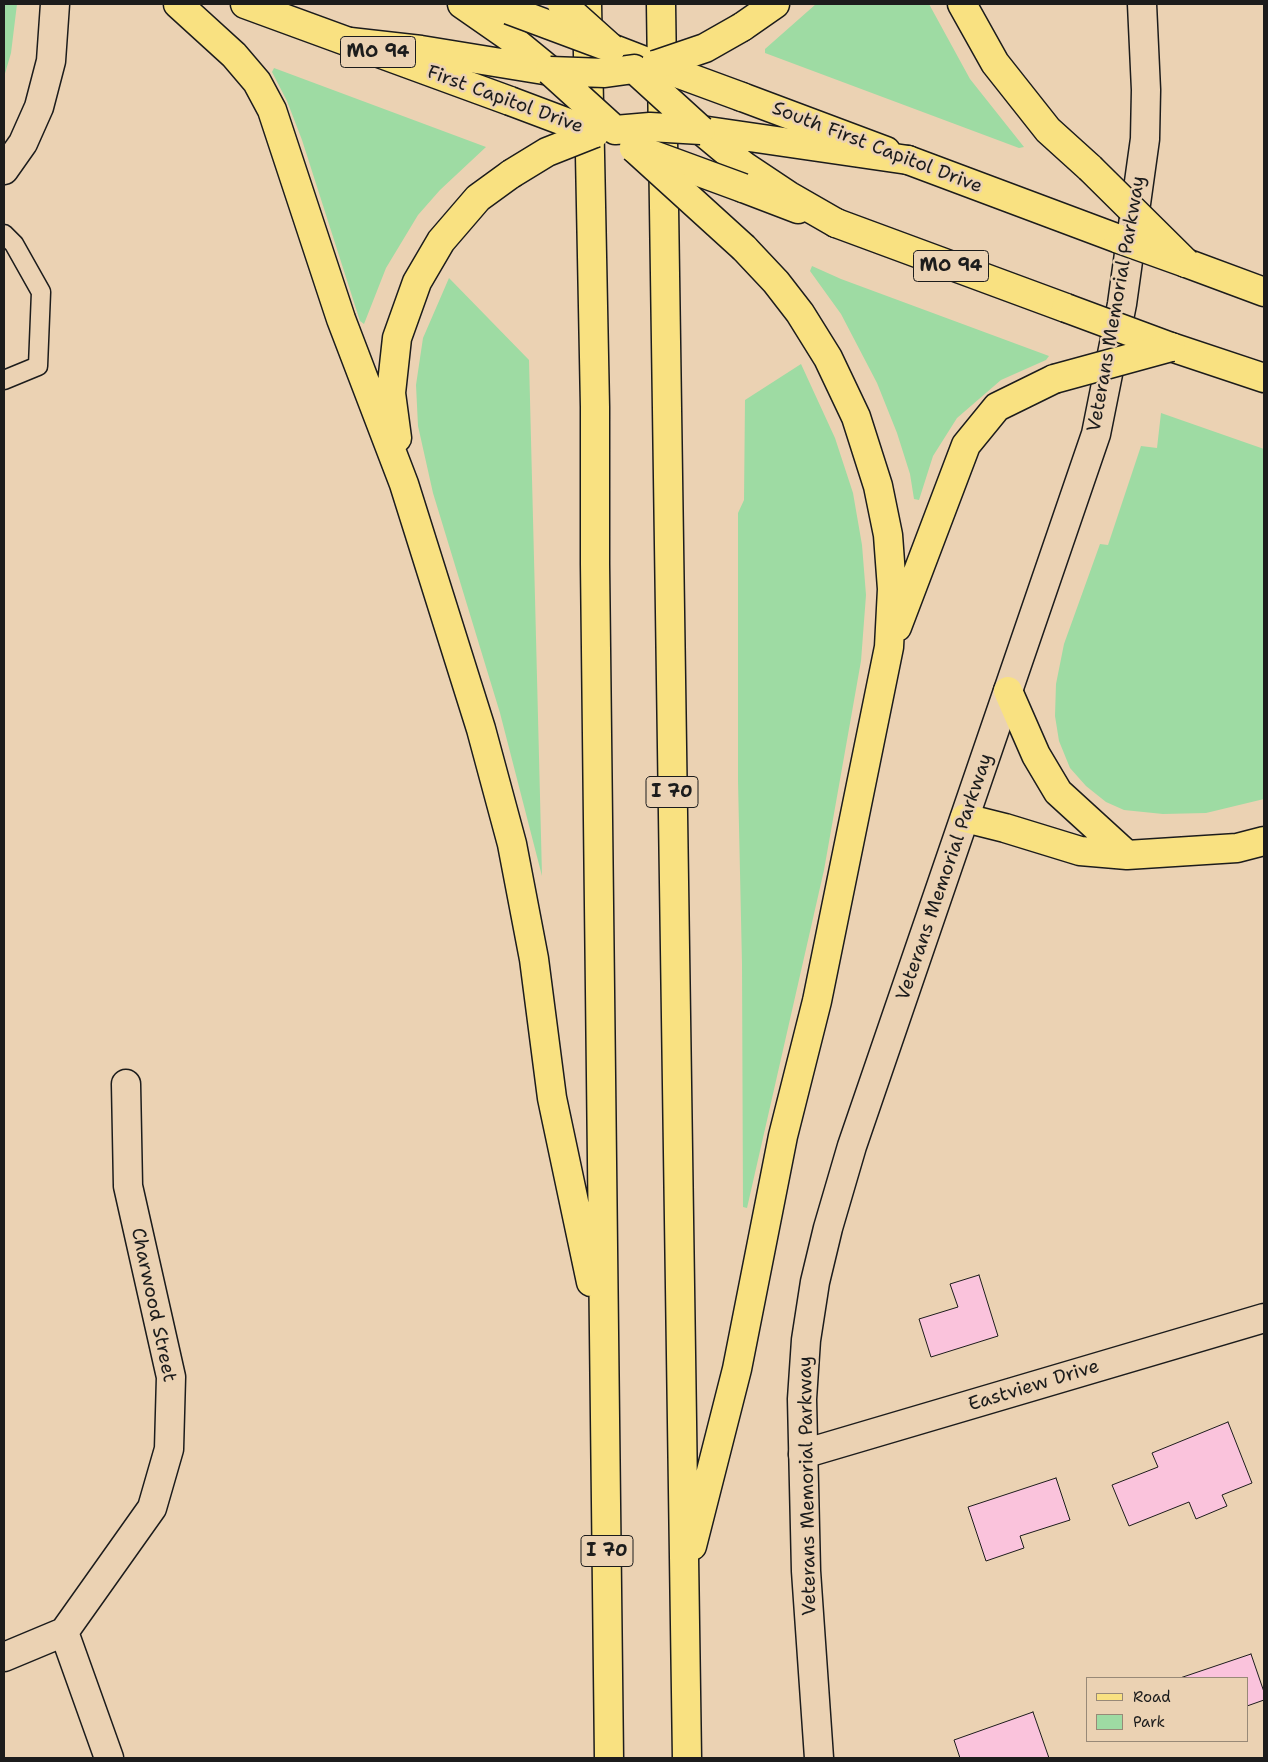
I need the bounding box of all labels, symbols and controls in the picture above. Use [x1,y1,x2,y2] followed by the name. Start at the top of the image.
[340,36,416,68] road number: MO 94
[424,61,586,139] street label: First Capitol Drive
[769,97,985,199] street label: South First Capitol Drive
[1083,174,1151,434] street label: Veterans Memorial Parkway
[914,250,988,282] road number: MO 94
[892,750,998,1004] street label: Veterans Memorial Parkway
[646,776,698,808] road number: I 70
[126,1226,180,1384] street label: Charwood Street
[966,1355,1102,1417] street label: Eastview Drive
[794,1356,822,1616] street label: Veterans Memorial Parkway
[581,1535,633,1566] road number: I 70
[1086,1677,1248,1742] legend
[1133,1687,1171,1707] text: Road
[1133,1712,1165,1732] text: Park

